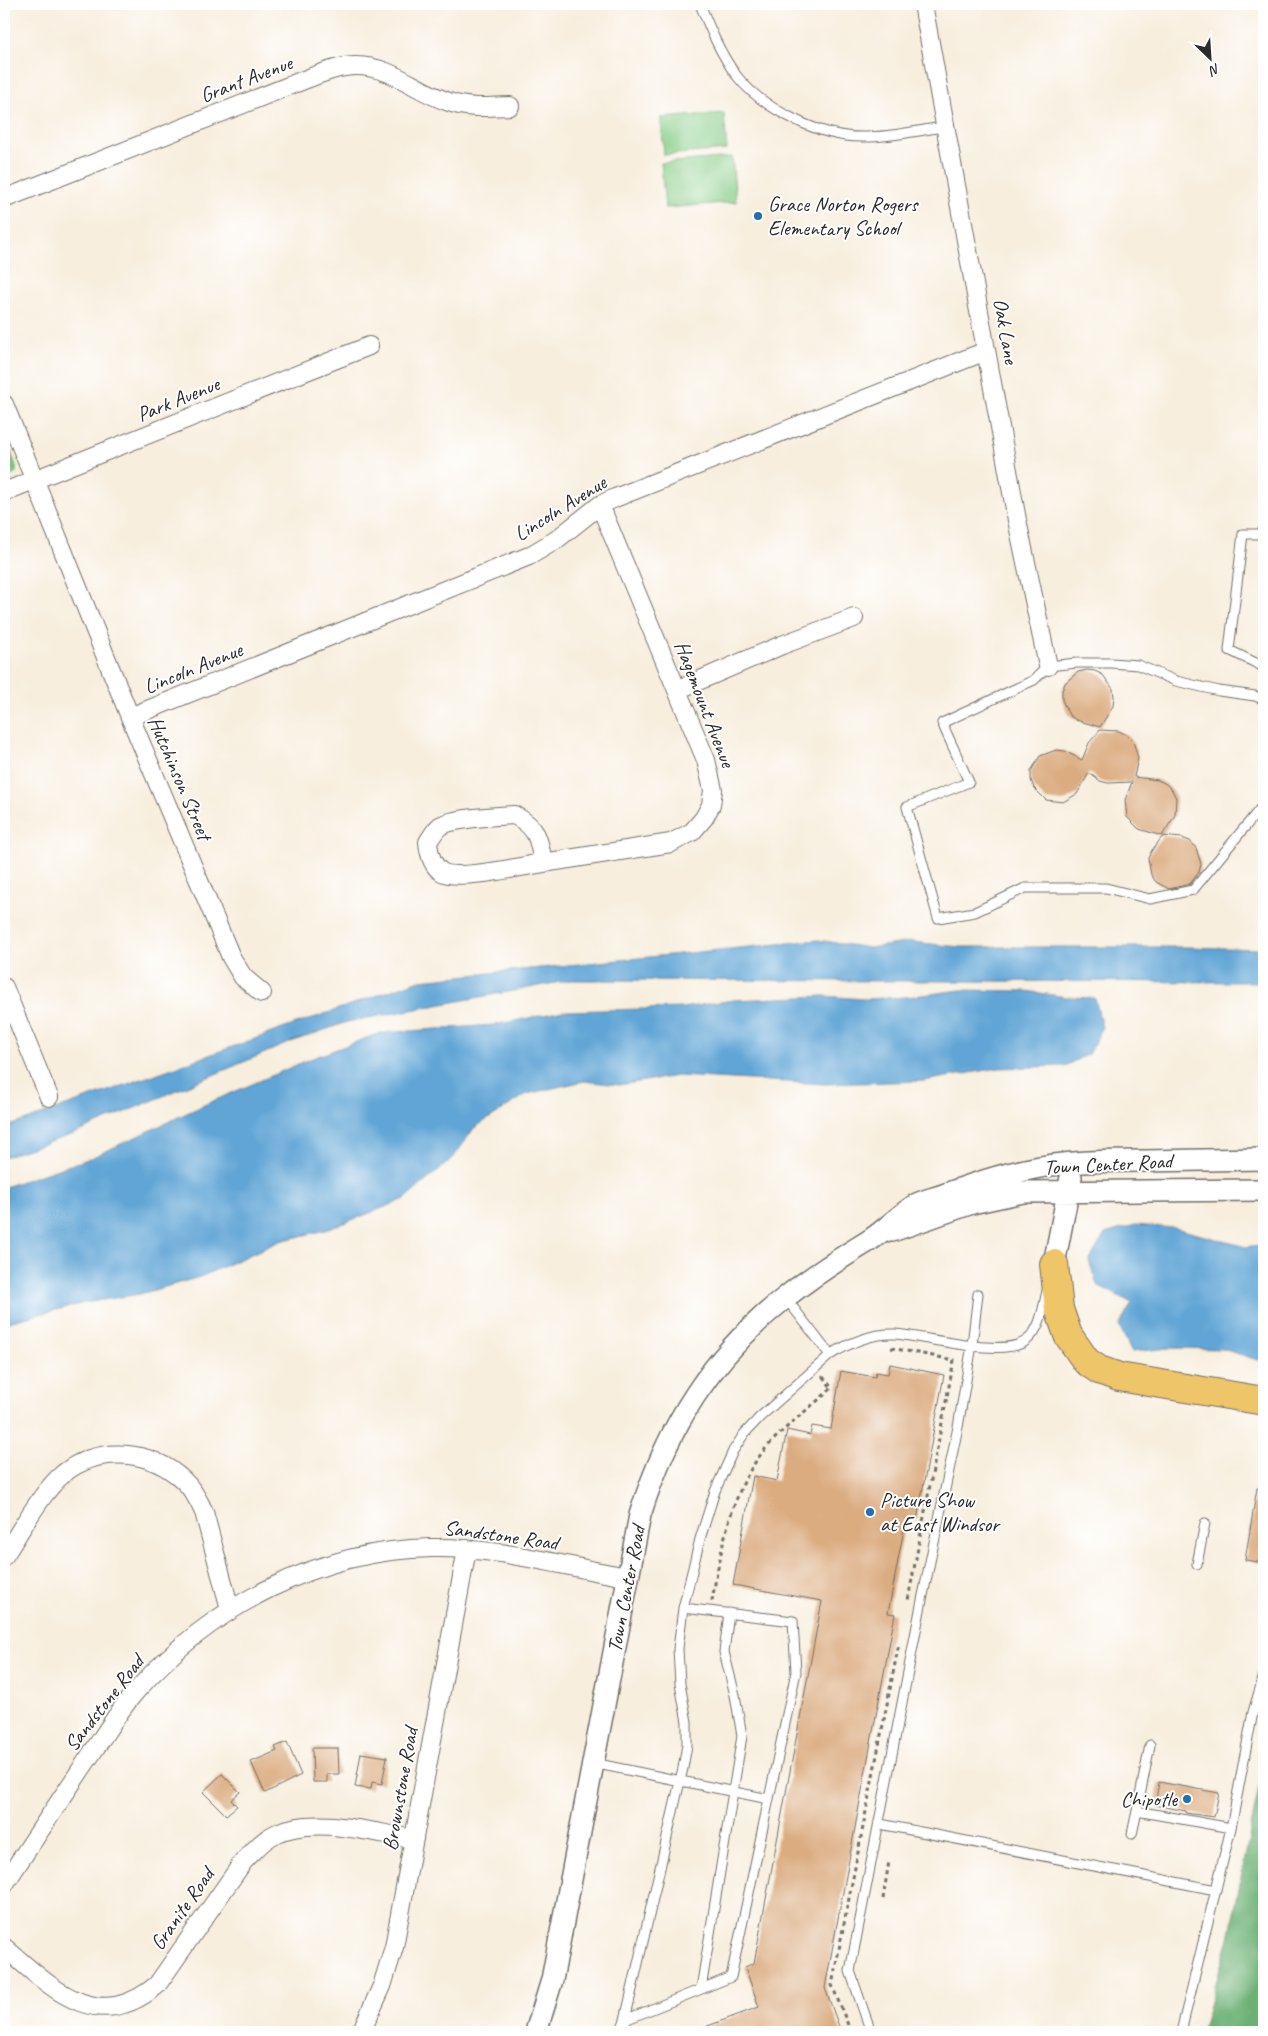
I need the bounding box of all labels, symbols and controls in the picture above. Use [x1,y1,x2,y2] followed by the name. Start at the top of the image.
[1186,32,1236,82] north arrow
[196,49,298,108] street label: Grant Avenue
[1206,60,1223,80] text: N
[768,191,919,241] place label: Grace Norton Rogers Elementary School
[752,210,764,222] marker: Grace Norton Rogers Elementary School
[987,296,1025,367] street label: Oak Lane
[133,370,225,427] street label: Park Avenue
[509,469,612,547] street label: Lincoln Avenue
[140,636,247,699] street label: Lincoln Avenue
[669,637,742,773] street label: Hagemount Avenue
[142,712,219,846] street label: Hutchinson Street
[1043,1148,1175,1180] street label: Town Center Road
[880,1487,1001,1537] place label: Picture Show at East Windsor
[864,1506,876,1518] marker: Picture Show at East Windsor
[442,1514,562,1556] street label: Sandstone Road
[601,1521,652,1654] street label: Town Center Road
[58,1648,151,1756] street label: Sandstone Road
[376,1722,424,1852] street label: Brownstone Road
[1121,1786,1178,1812] place label: Chipotle
[1181,1793,1193,1805] marker: Chipotle
[144,1860,222,1955] street label: Granite Road

